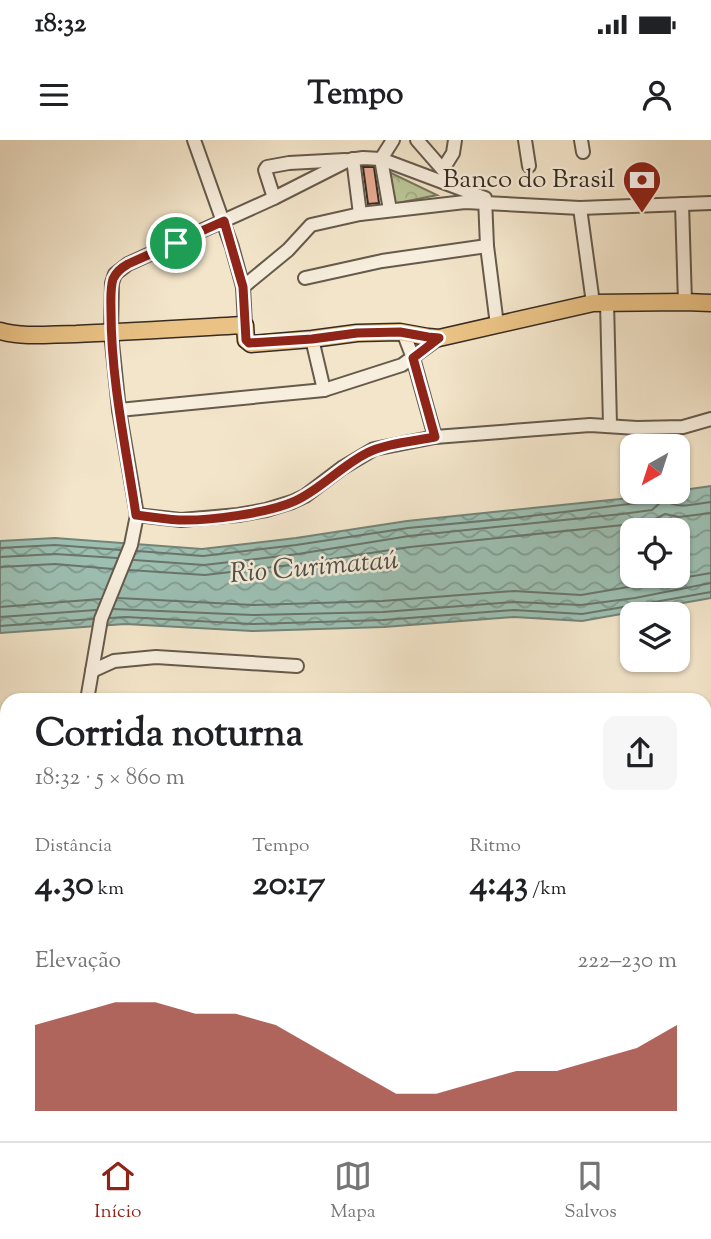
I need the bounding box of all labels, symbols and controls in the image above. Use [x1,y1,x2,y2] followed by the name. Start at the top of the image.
[35,6,86,43] text: 18:32
[307,72,404,118] text: Tempo
[35,76,73,114] icon: menu
[638,76,676,114] icon: person
[621,159,663,214] bank icon: Banco do Brasil
[443,162,615,199] place label: Banco do Brasil
[146,213,206,273] pin
[157,224,195,262] icon: arrive
[620,434,690,504] north arrow
[620,434,690,672] map controls
[620,518,690,588] button: locate
[228,541,400,595] water label: Rio Curimataú
[620,602,690,672] button: layers
[35,709,303,763] text: Corrida noturna
[603,716,677,790] button: share
[35,762,185,795] text: 18:32 · 5 × 860 m
[35,833,112,860] text: Distância
[252,833,309,860] text: Tempo
[470,833,521,860] text: Ritmo
[35,860,94,911] text: 4.30
[252,860,325,911] text: 20:17
[470,860,528,911] text: 4:43
[94,876,124,903] text: km
[528,876,567,903] text: /km
[35,945,121,978] text: Elevação
[578,945,677,978] text: 222–230 m
[94,1157,141,1226] tab: Início
[330,1157,375,1226] tab: Mapa
[564,1157,617,1226] tab: Salvos

